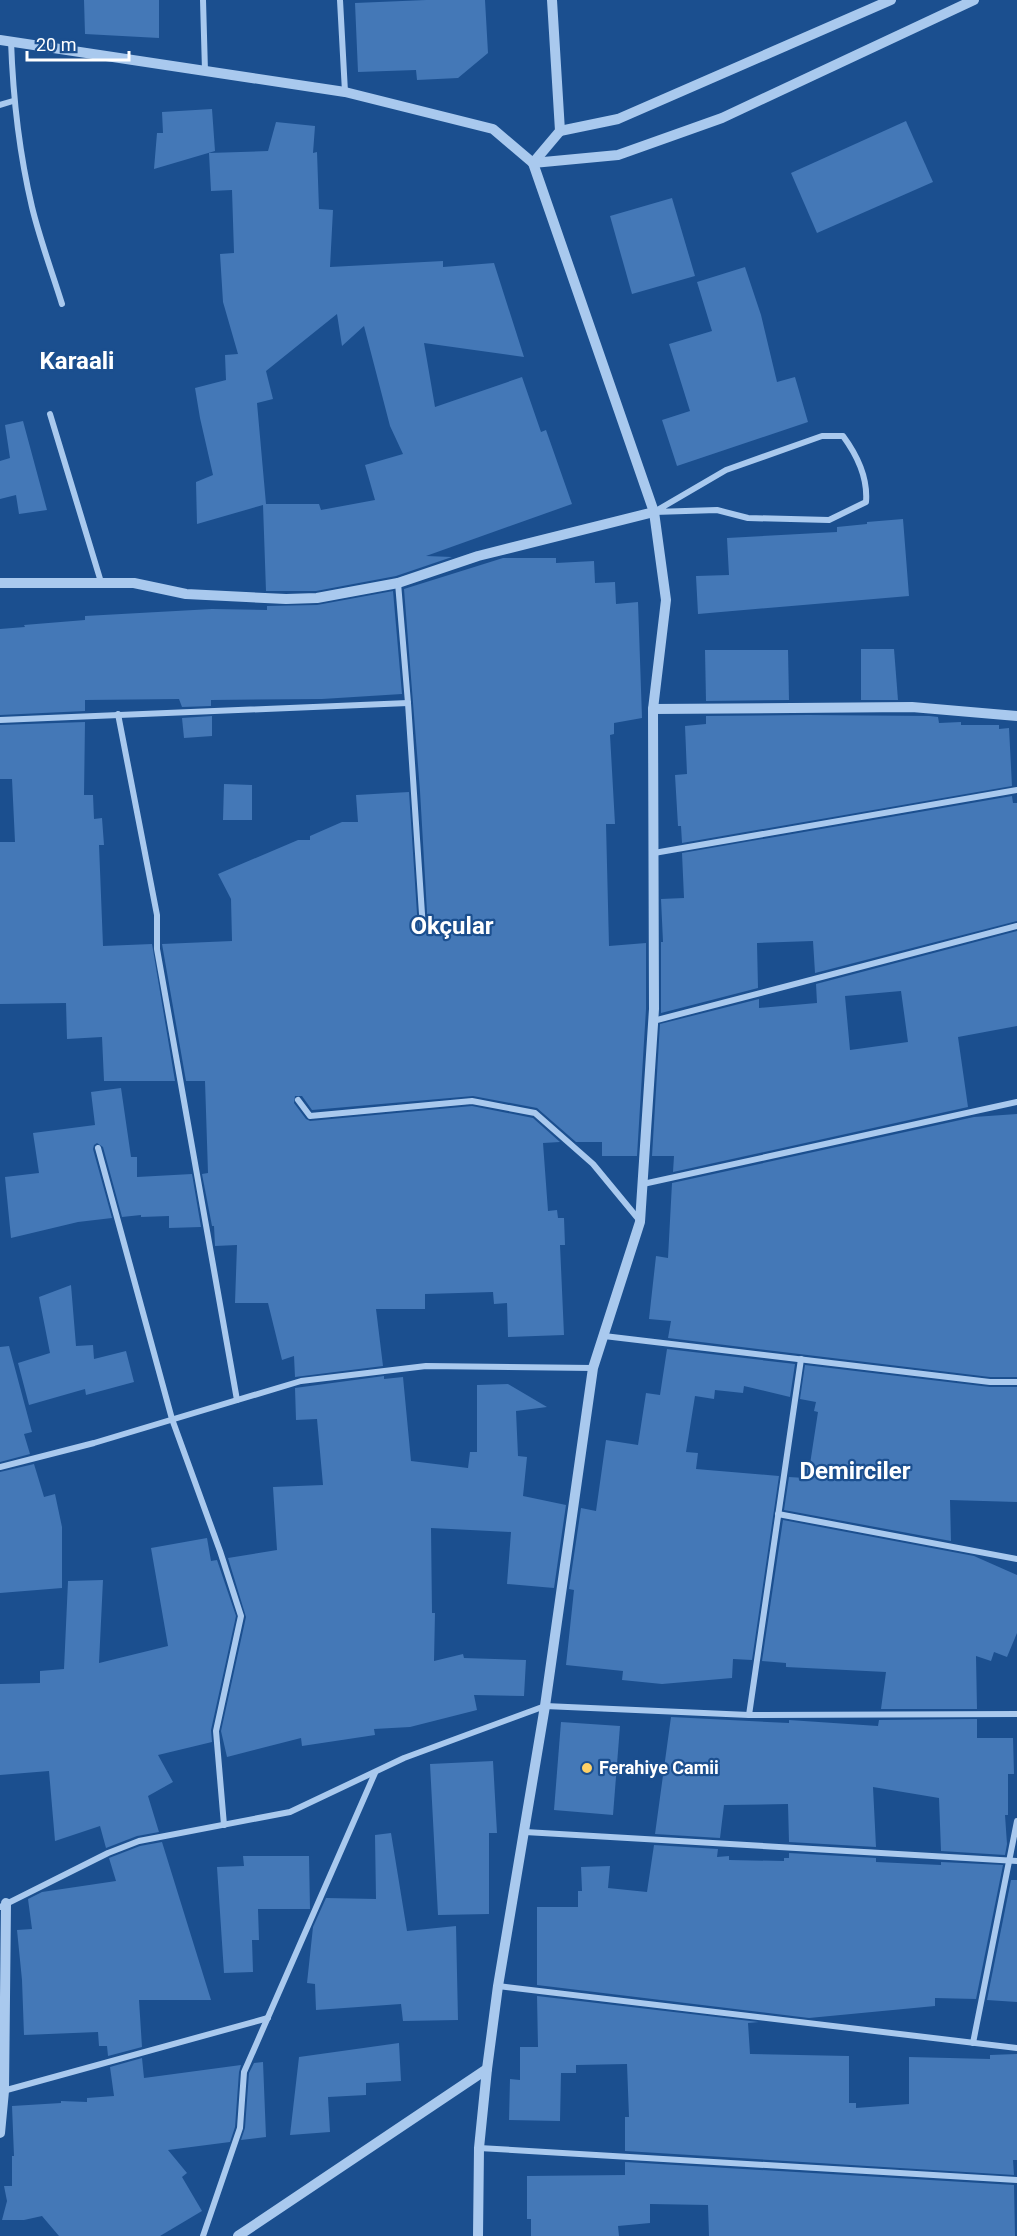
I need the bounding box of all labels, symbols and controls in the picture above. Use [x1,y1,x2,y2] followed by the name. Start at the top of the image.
[27,24,129,62] scale bar
[36,34,76,55] text: 20 m
[40,347,114,375] district label: Karaali
[410,912,494,940] district label: Okçular
[799,1457,911,1485] district label: Demirciler
[599,1757,719,1778] place label: Ferahiye Camii
[580,1761,594,1775] marker: Ferahiye Camii

